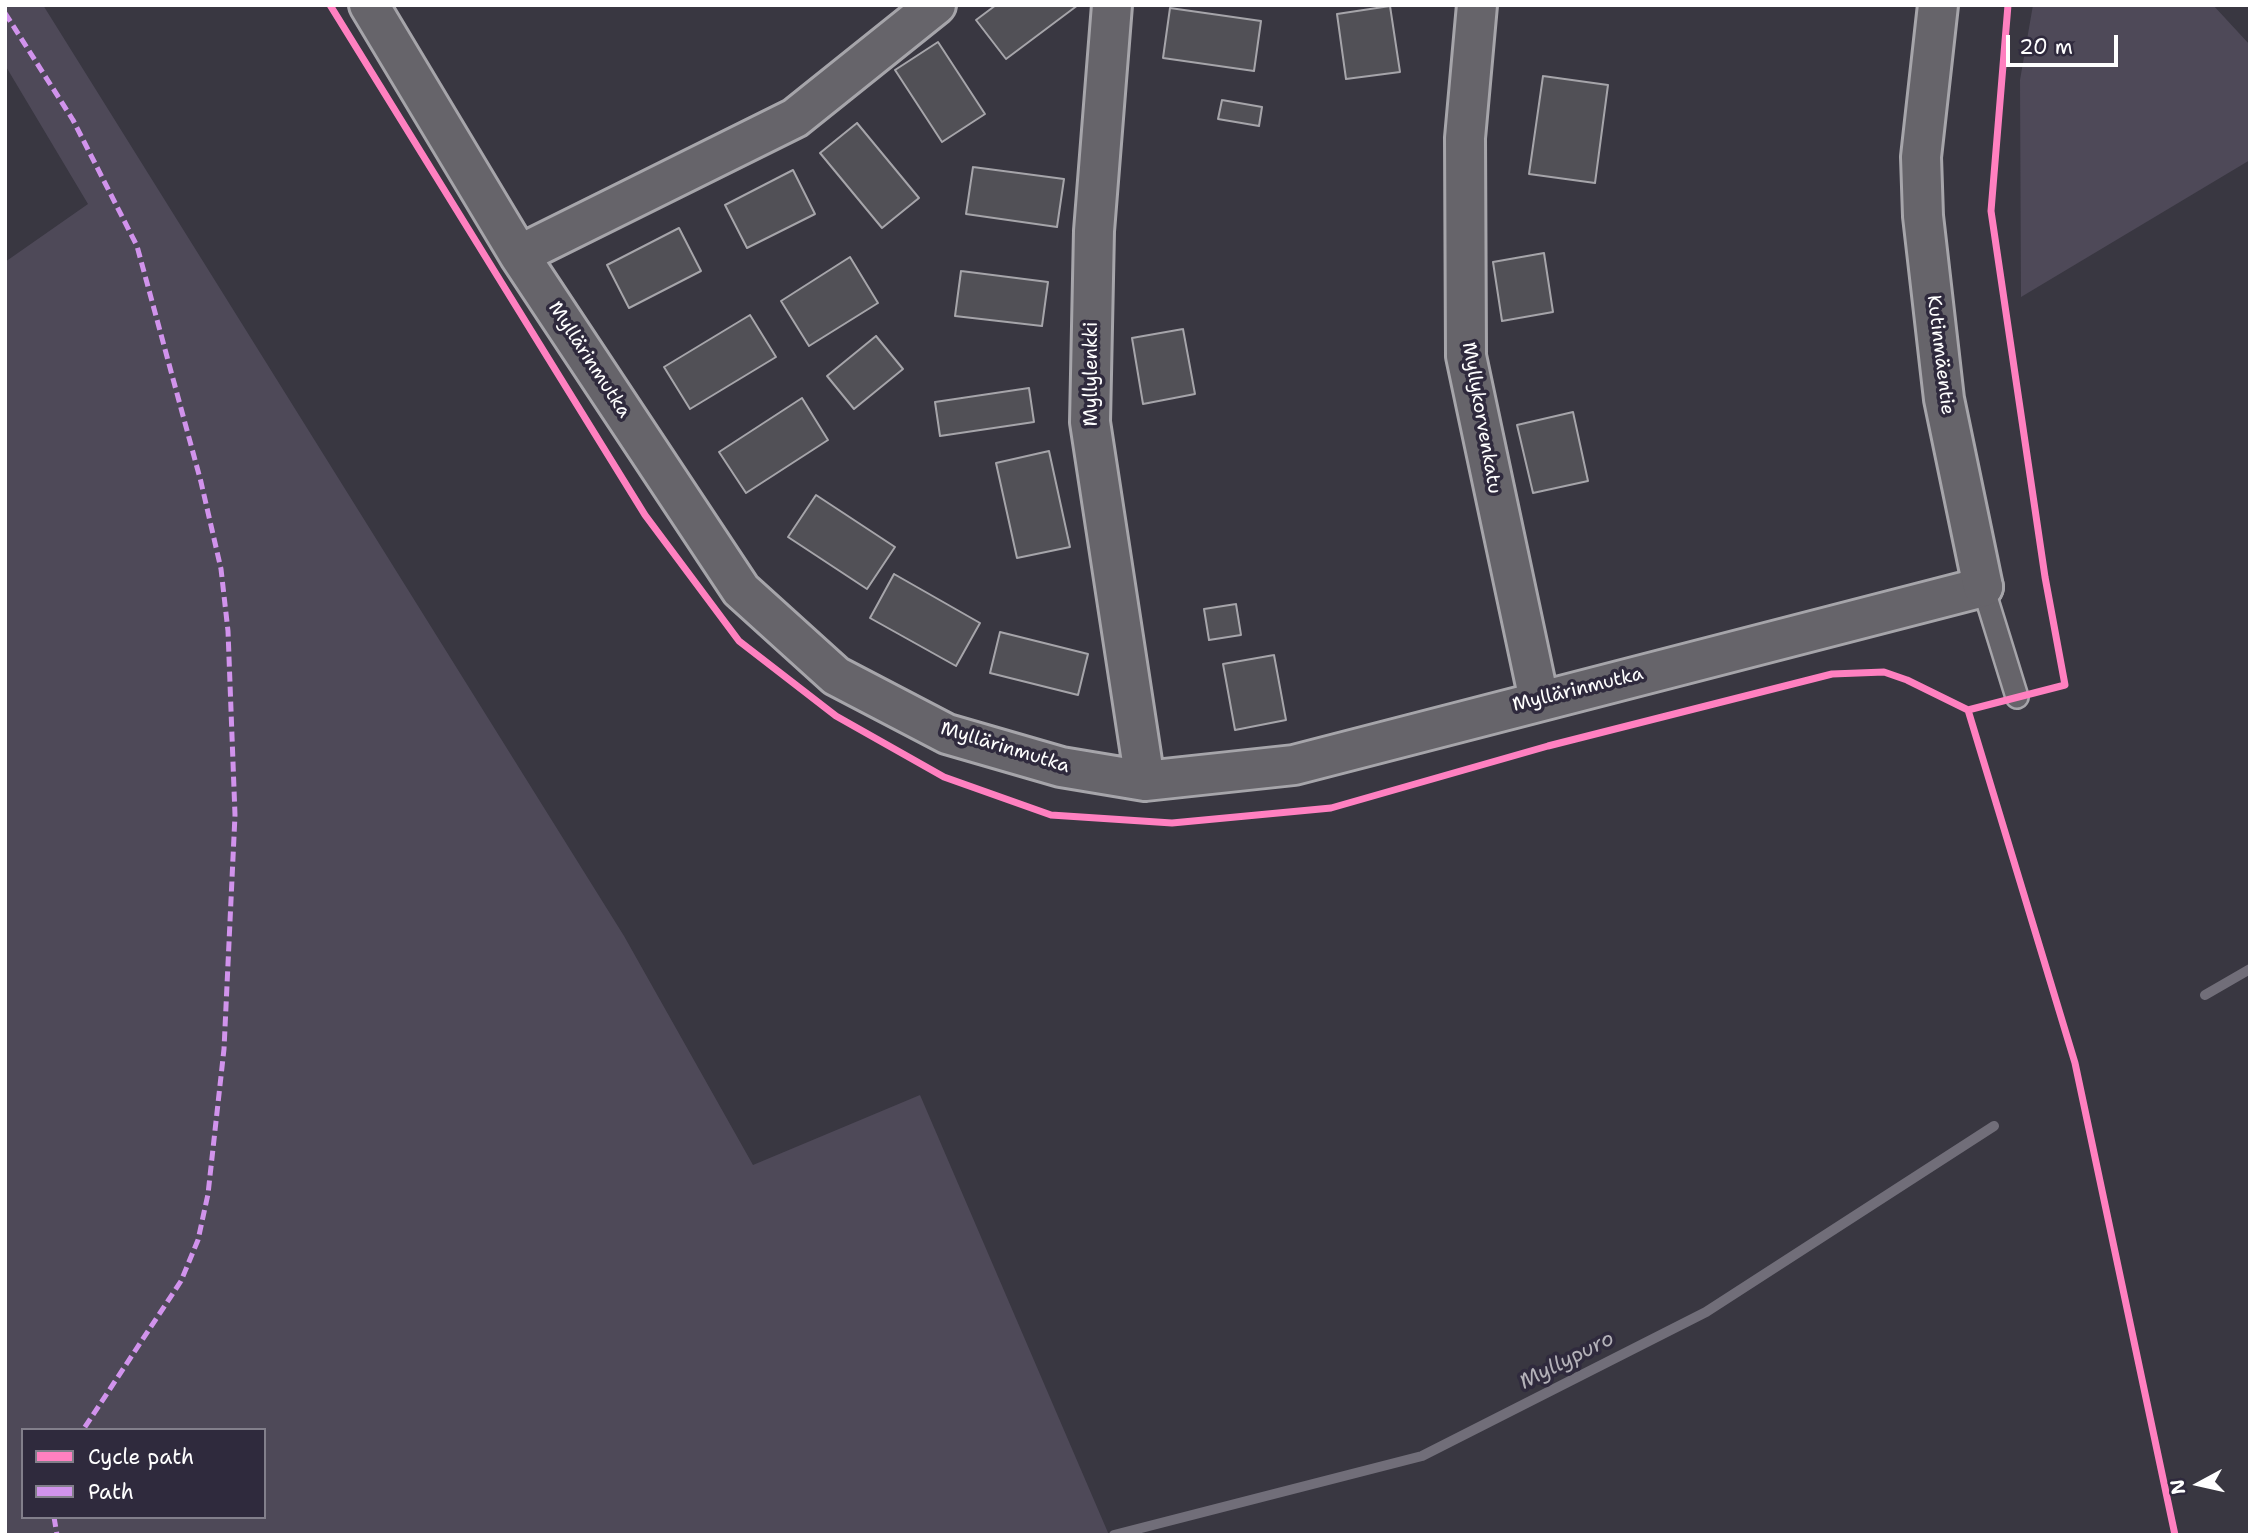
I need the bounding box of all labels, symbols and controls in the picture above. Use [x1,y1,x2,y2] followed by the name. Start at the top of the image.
[2010,21,2122,65] scale bar
[2019,33,2073,61] text: 20 m
[1921,294,1959,416] street label: Kutinmäentie
[543,298,635,422] street label: Myllärinmutka
[1081,322,1103,426] street label: Myllylenkki
[1456,340,1506,496] street label: Myllykorvenkatu
[1510,663,1646,717] street label: Myllärinmutka
[938,717,1072,779] street label: Myllärinmutka
[1516,1326,1618,1396] water label: Myllypuro
[21,1428,266,1519] legend
[88,1443,194,1471] text: Cycle path
[2164,1449,2234,1519] north arrow
[88,1478,134,1506] text: Path
[2164,1478,2191,1496] text: N

